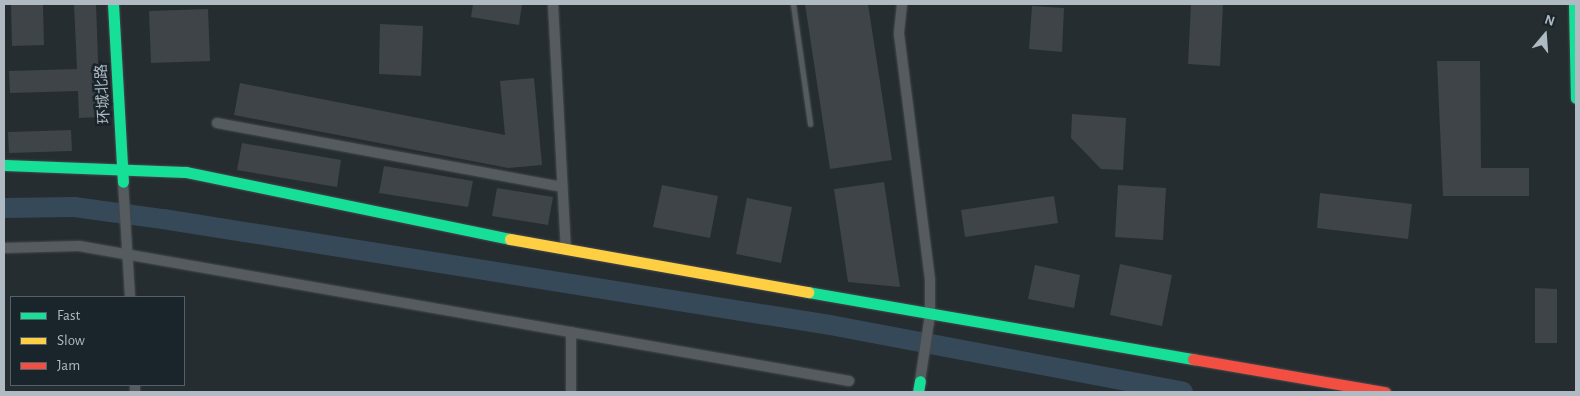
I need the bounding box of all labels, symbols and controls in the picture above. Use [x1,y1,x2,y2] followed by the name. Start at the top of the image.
[1520,10,1570,60] north arrow
[1543,13,1556,29] text: N
[92,64,114,124] street label: 环城北路
[10,296,185,386] legend
[57,308,80,323] text: Fast
[57,333,85,348] text: Slow
[57,358,80,373] text: Jam

